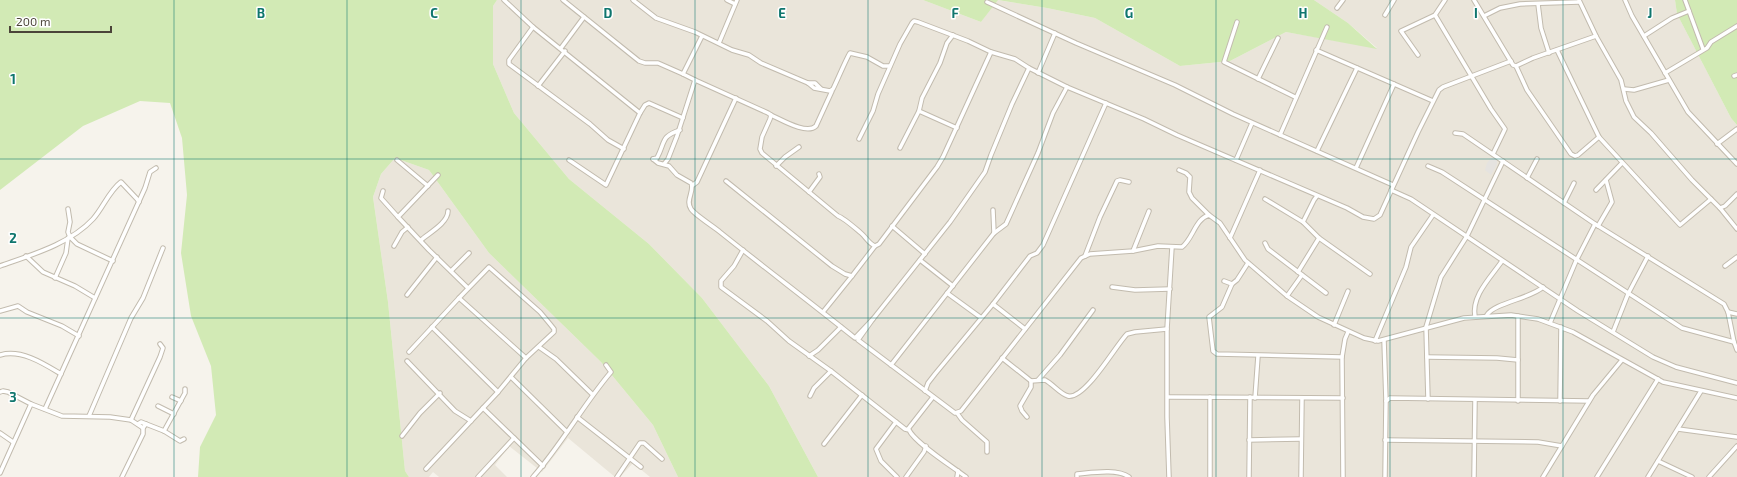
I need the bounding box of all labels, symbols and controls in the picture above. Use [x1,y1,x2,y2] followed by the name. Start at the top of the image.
[257,5,265,21] text: B
[430,5,438,21] text: C
[604,5,613,21] text: D
[778,5,786,21] text: E
[951,5,959,21] text: F
[1125,5,1133,21] text: G
[1299,5,1308,21] text: H
[1474,5,1478,21] text: I
[1648,5,1652,21] text: J
[10,8,111,34] scale bar
[16,14,50,28] text: 200 m
[10,71,16,87] text: 1
[9,230,17,246] text: 2
[9,389,17,405] text: 3

